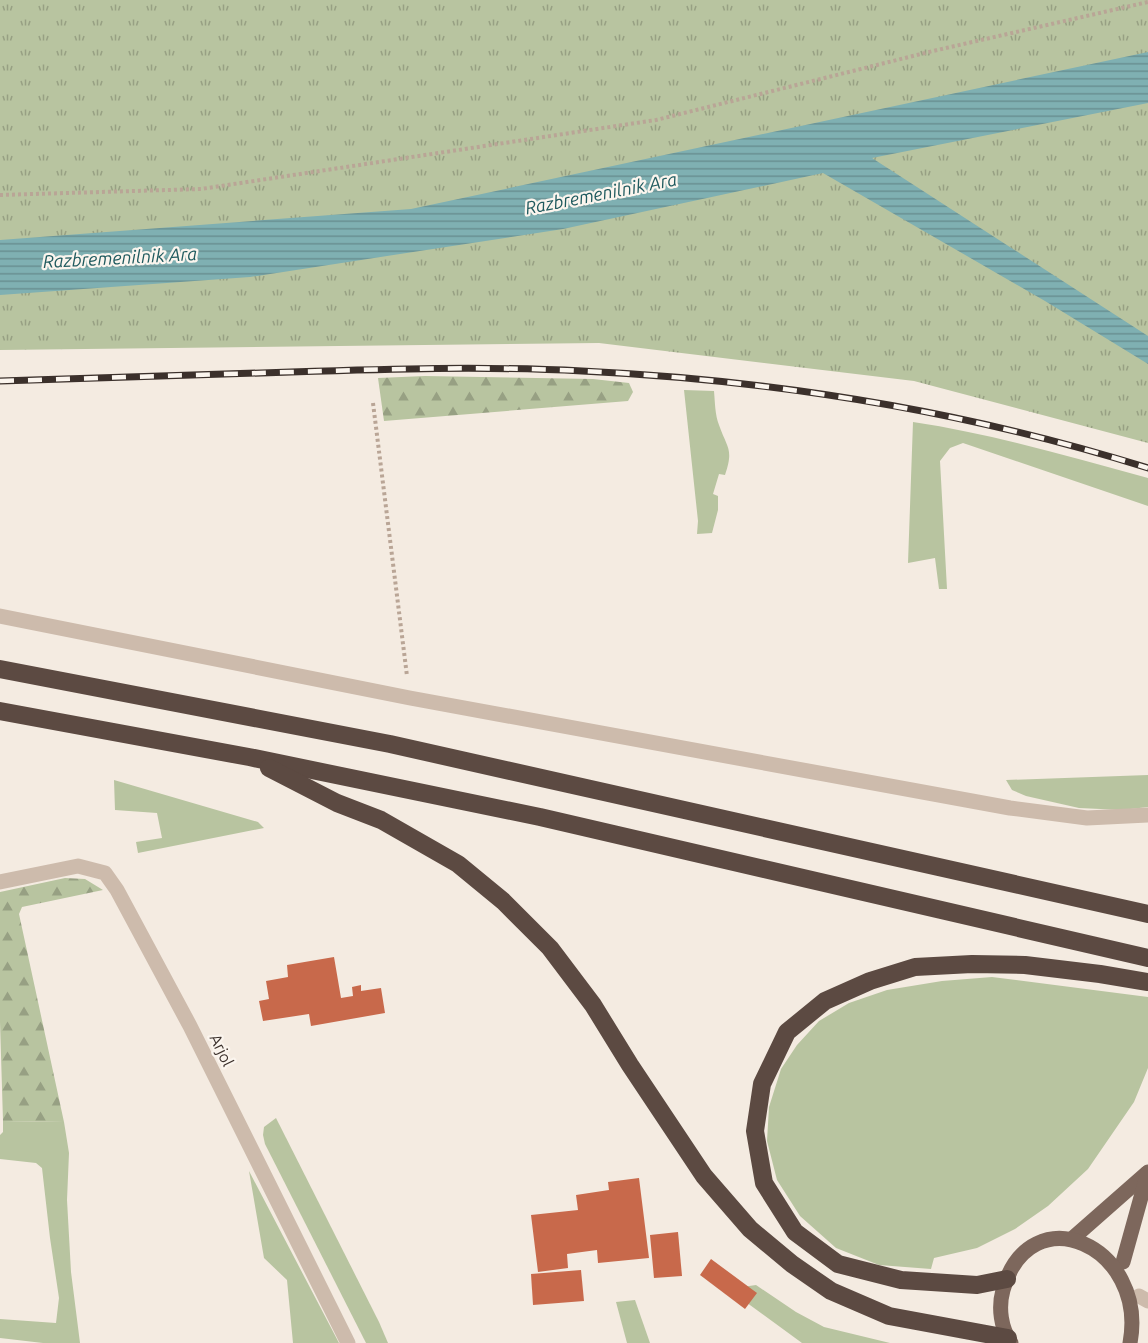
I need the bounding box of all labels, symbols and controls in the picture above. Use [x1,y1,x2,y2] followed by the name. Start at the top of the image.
[523,168,679,218] water label: Razbremenilnik Ara
[42,243,198,271] water label: Razbremenilnik Ara
[206,1031,238,1069] street label: Arjol

